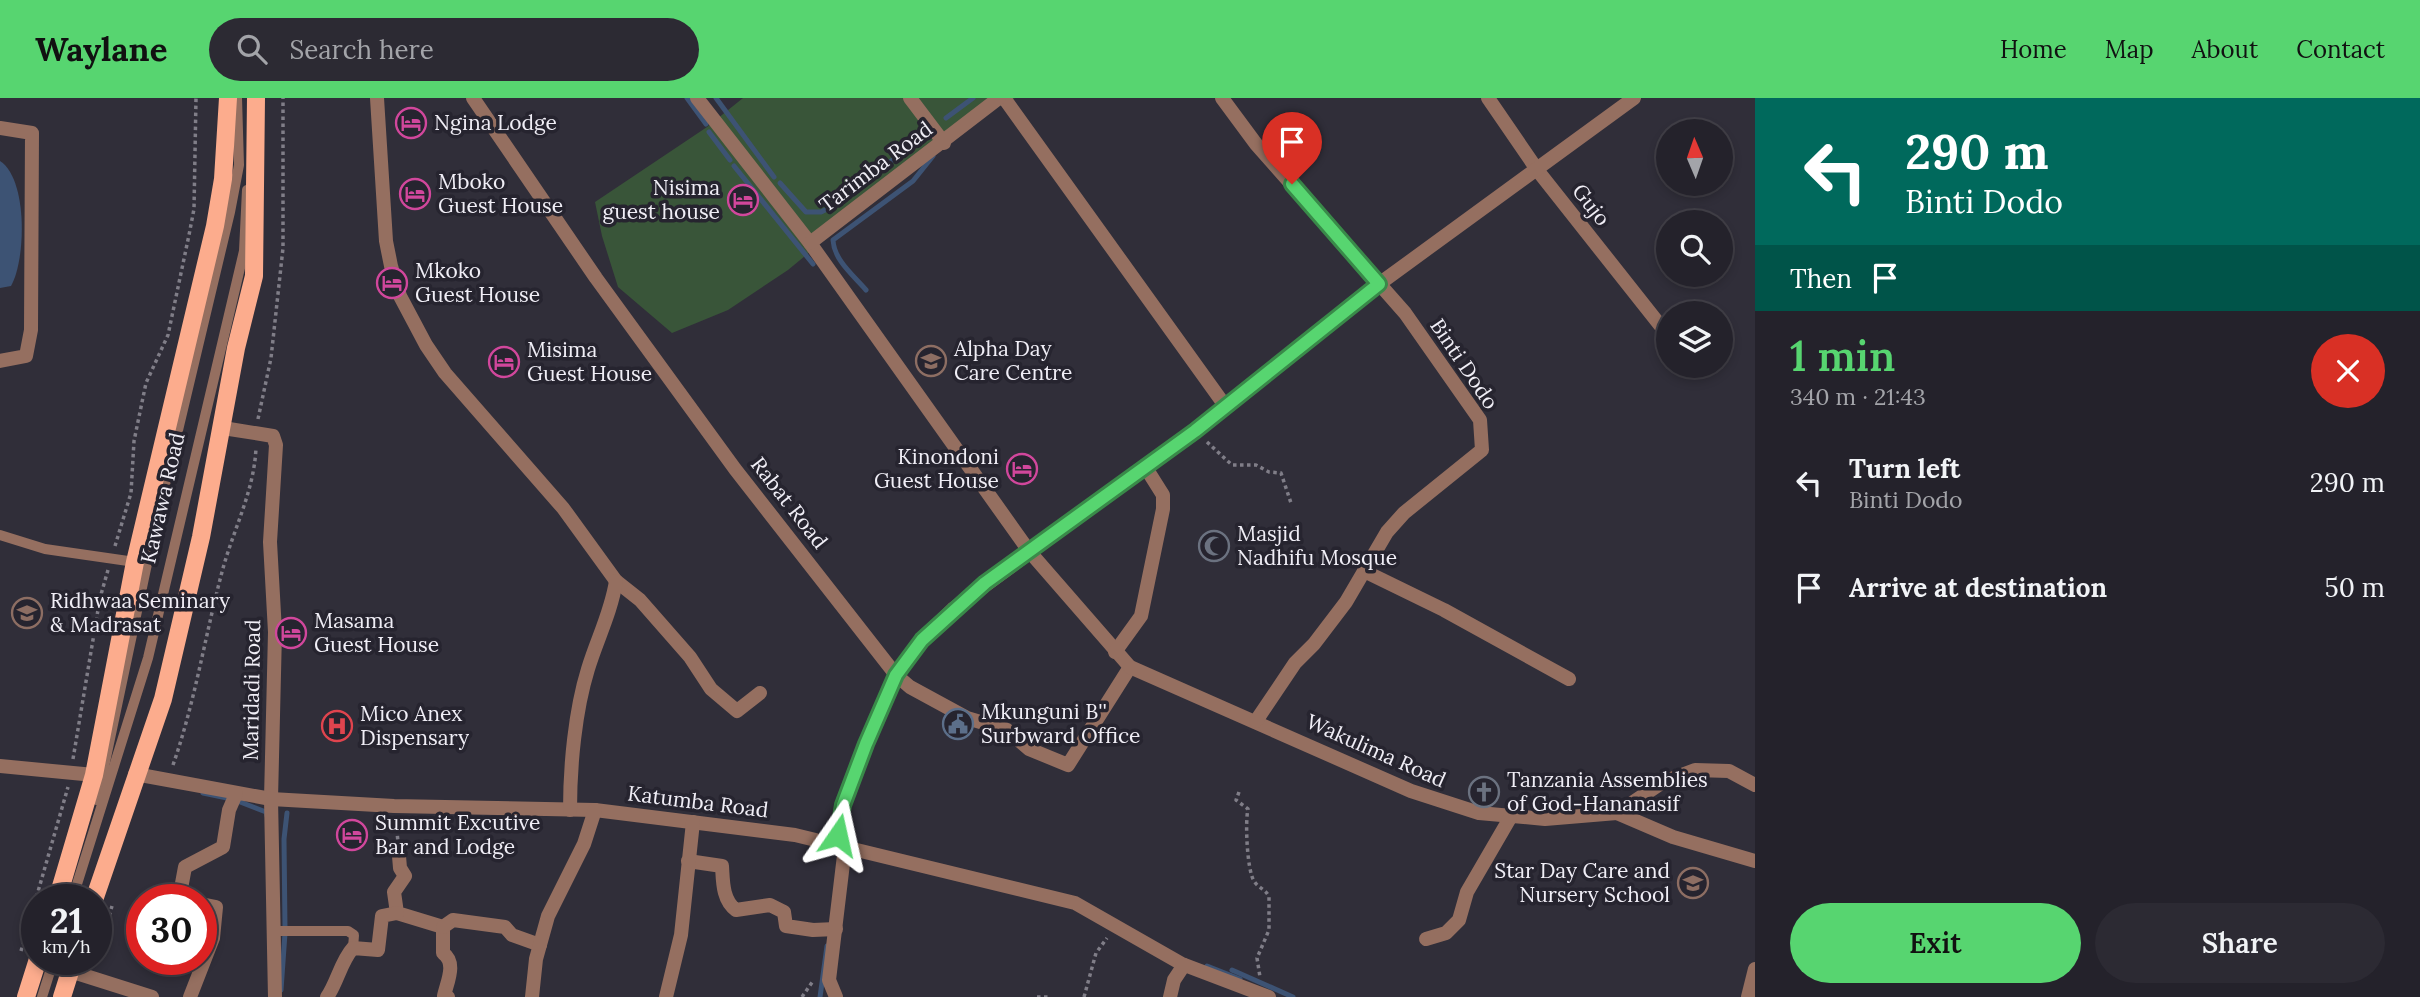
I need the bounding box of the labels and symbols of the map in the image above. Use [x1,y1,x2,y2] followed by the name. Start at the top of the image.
[394,106,428,140] hotel icon: Ngina Lodge
[434,109,557,136] place label: Ngina Lodge
[1262,112,1322,184] pin
[814,115,938,218] street label: Tarimba Road
[1656,119,1732,196] north arrow
[438,168,563,219] place label: Mboko Guest House
[603,174,720,225] place label: Nisima guest house
[398,177,432,211] hotel icon: Mboko Guest House
[1567,178,1616,231] street label: Gujo
[726,183,760,217] hotel icon: Nisima guest house
[415,257,540,308] place label: Mkoko Guest House
[375,266,409,300] hotel icon: Mkoko Guest House
[1424,313,1505,414] street label: Binti Dodo
[953,335,1072,386] place label: Alpha Day Care Centre
[527,336,652,387] place label: Misima Guest House
[914,344,948,378] school or university icon: Alpha Day Care Centre
[487,345,521,379] hotel icon: Misima Guest House
[134,430,191,566] street label: Kawawa Road
[874,443,999,494] place label: Kinondoni Guest House
[745,451,834,554] street label: Rabat Road
[1005,452,1039,486] hotel icon: Kinondoni Guest House
[1237,520,1397,571] place label: Masjid Nadhifu Mosque
[1197,529,1231,563] mosque icon: Masjid Nadhifu Mosque
[50,587,230,638] place label: Ridhwaa Seminary & Madrasat
[10,596,44,630] school or university icon: Ridhwaa Seminary & Madrasat
[314,607,439,658] place label: Masama Guest House
[274,616,308,650] hotel icon: Masama Guest House
[237,619,266,761] street label: Maridadi Road
[981,698,1140,749] place label: Mkunguni B'' Surbward Office
[360,700,469,751] place label: Mico Anex Dispensary
[941,707,975,741] public building icon: Mkunguni B'' Surbward Office
[1302,708,1450,793] street label: Wakulima Road
[320,709,354,743] hospital icon: Mico Anex Dispensary
[1507,766,1708,817] place label: Tanzania Assemblies of God-Hananasif
[1467,775,1501,809] church icon: Tanzania Assemblies of God-Hananasif
[626,779,770,824] street label: Katumba Road
[801,798,875,872] position arrow
[375,809,540,860] place label: Summit Excutive Bar and Lodge
[335,818,369,852] hotel icon: Summit Excutive Bar and Lodge
[1494,857,1670,908] place label: Star Day Care and Nursery School
[1676,866,1710,900] school or university icon: Star Day Care and Nursery School
[126,884,217,975] speed limit sign: 30

